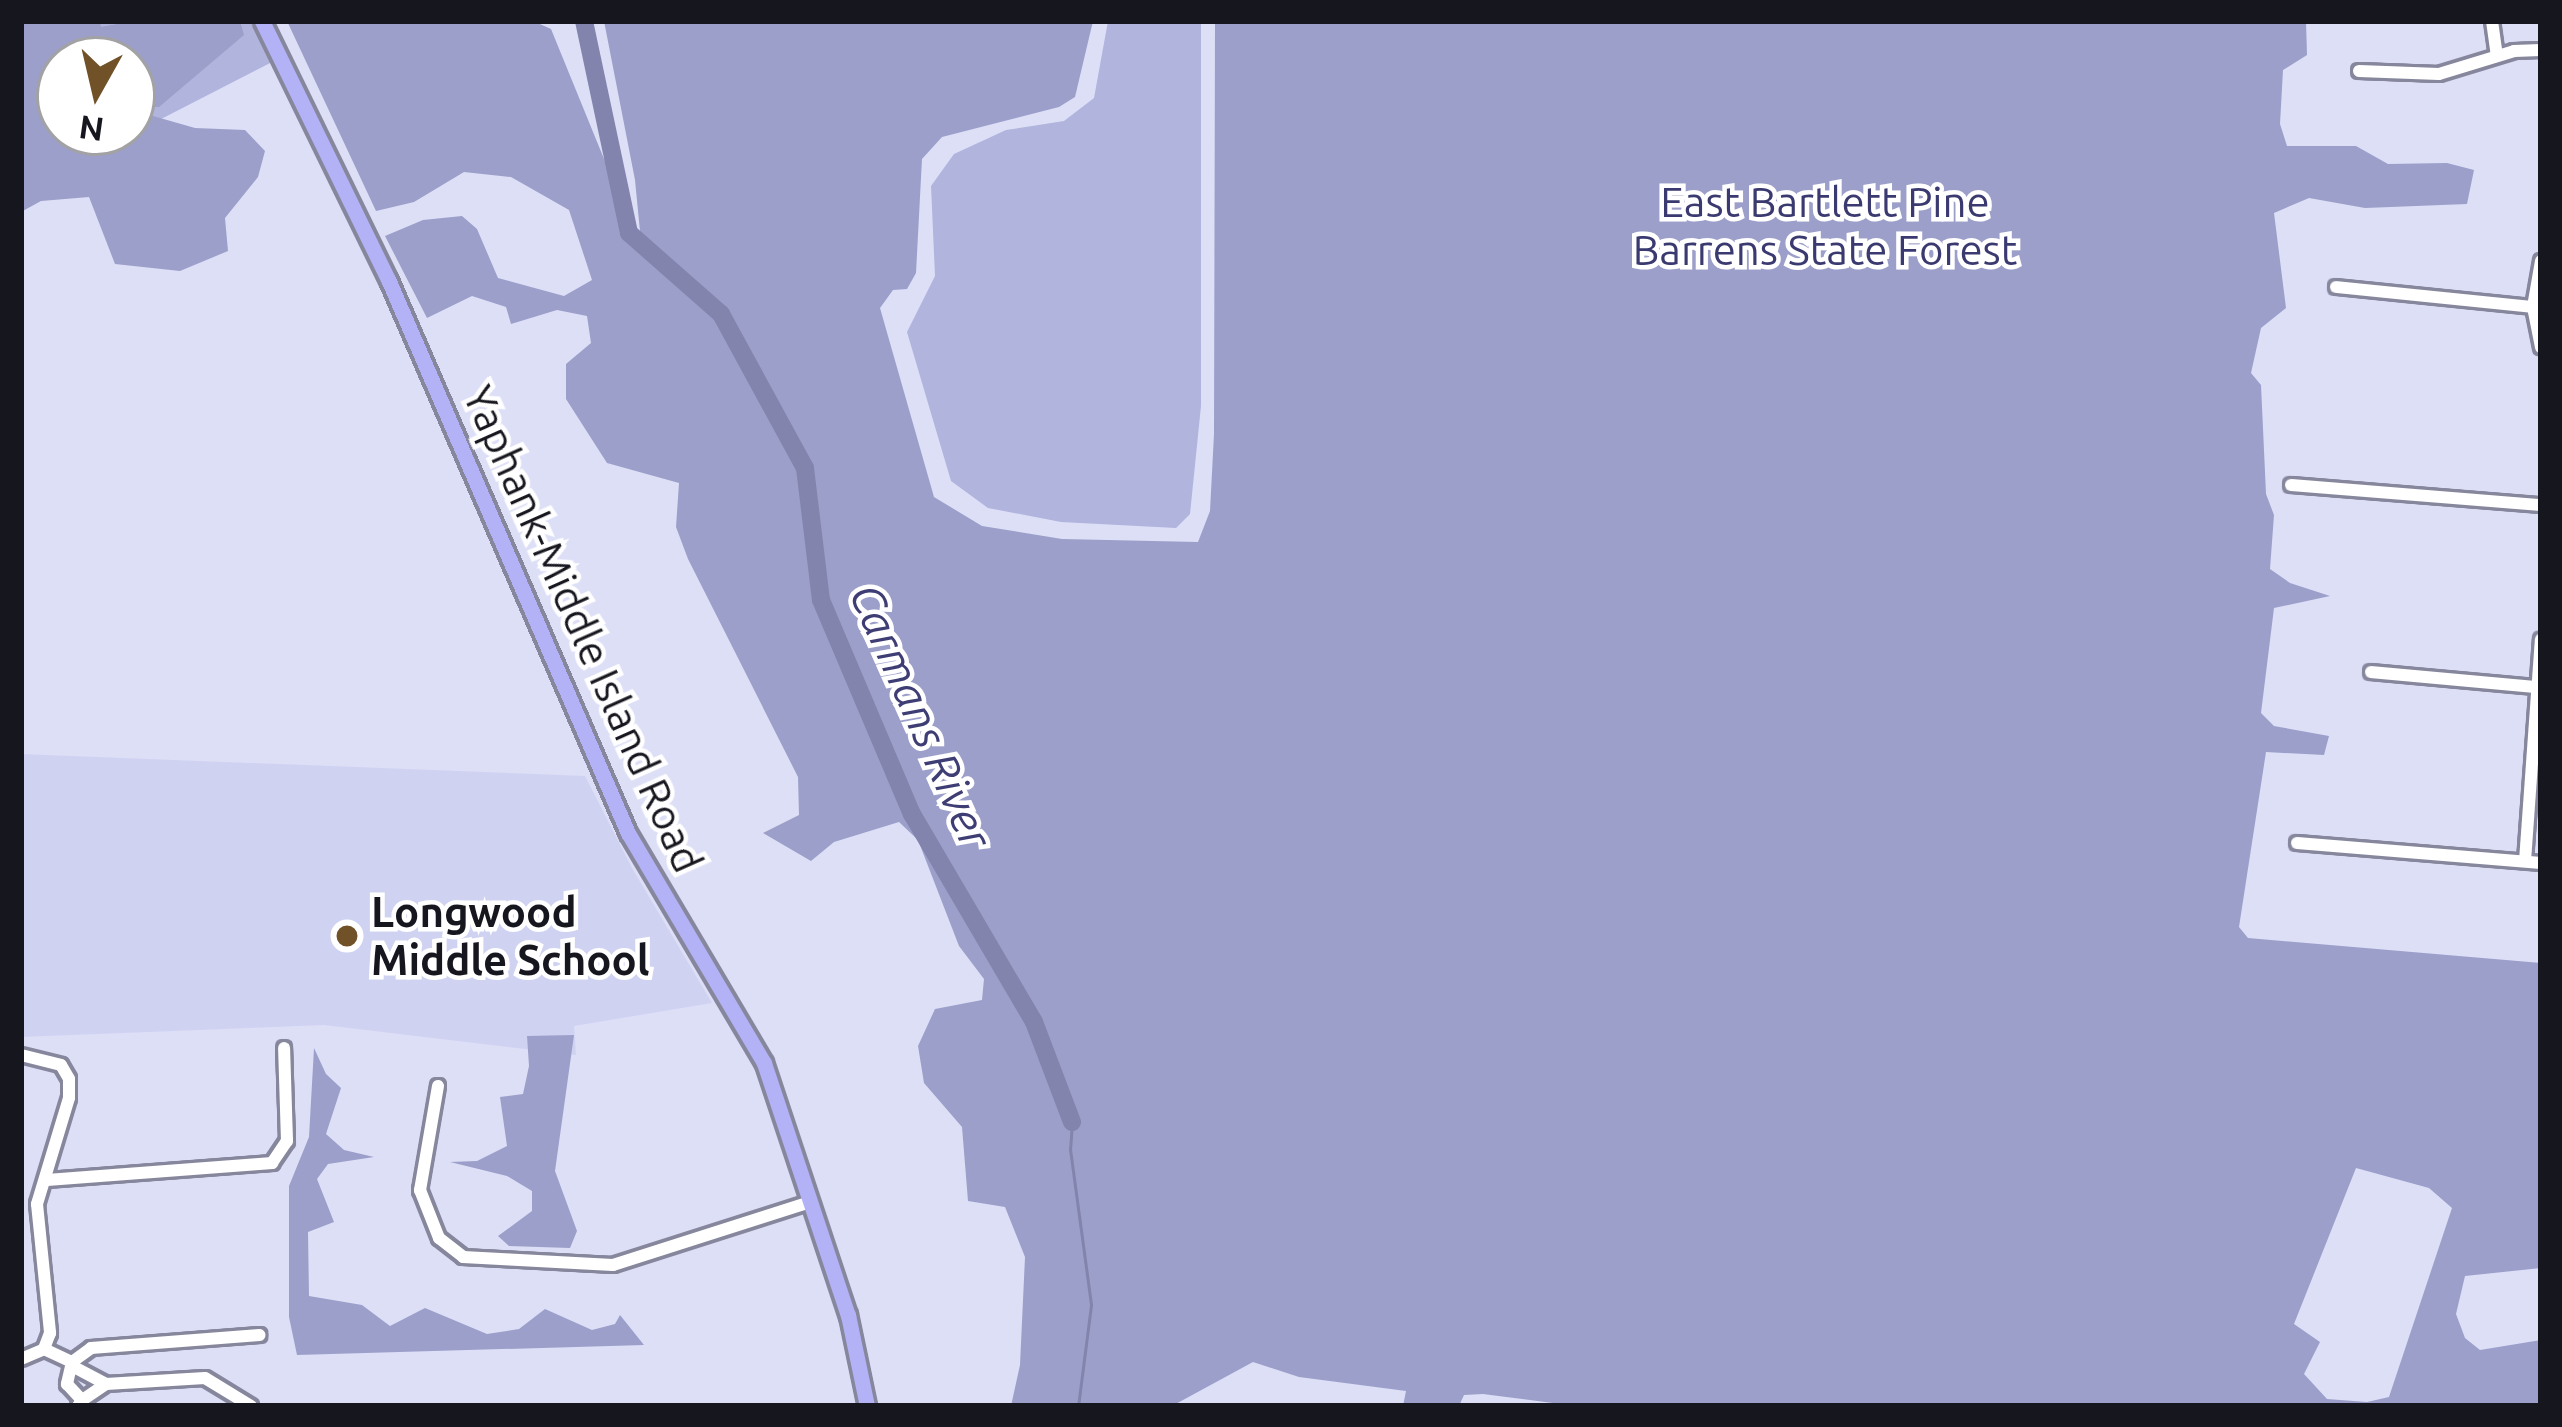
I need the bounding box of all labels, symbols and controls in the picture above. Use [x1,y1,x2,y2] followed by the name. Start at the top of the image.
[36,36,156,156] north arrow
[77,109,106,149] text: N
[1633,177,2017,276] park label: East Bartlett Pine Barrens State Forest
[453,378,713,880] street label: Yaphank-Middle Island Road
[838,575,1004,857] water label: Carmans River
[371,887,650,986] place label: Longwood Middle School
[334,923,360,949] marker: Longwood Middle School

